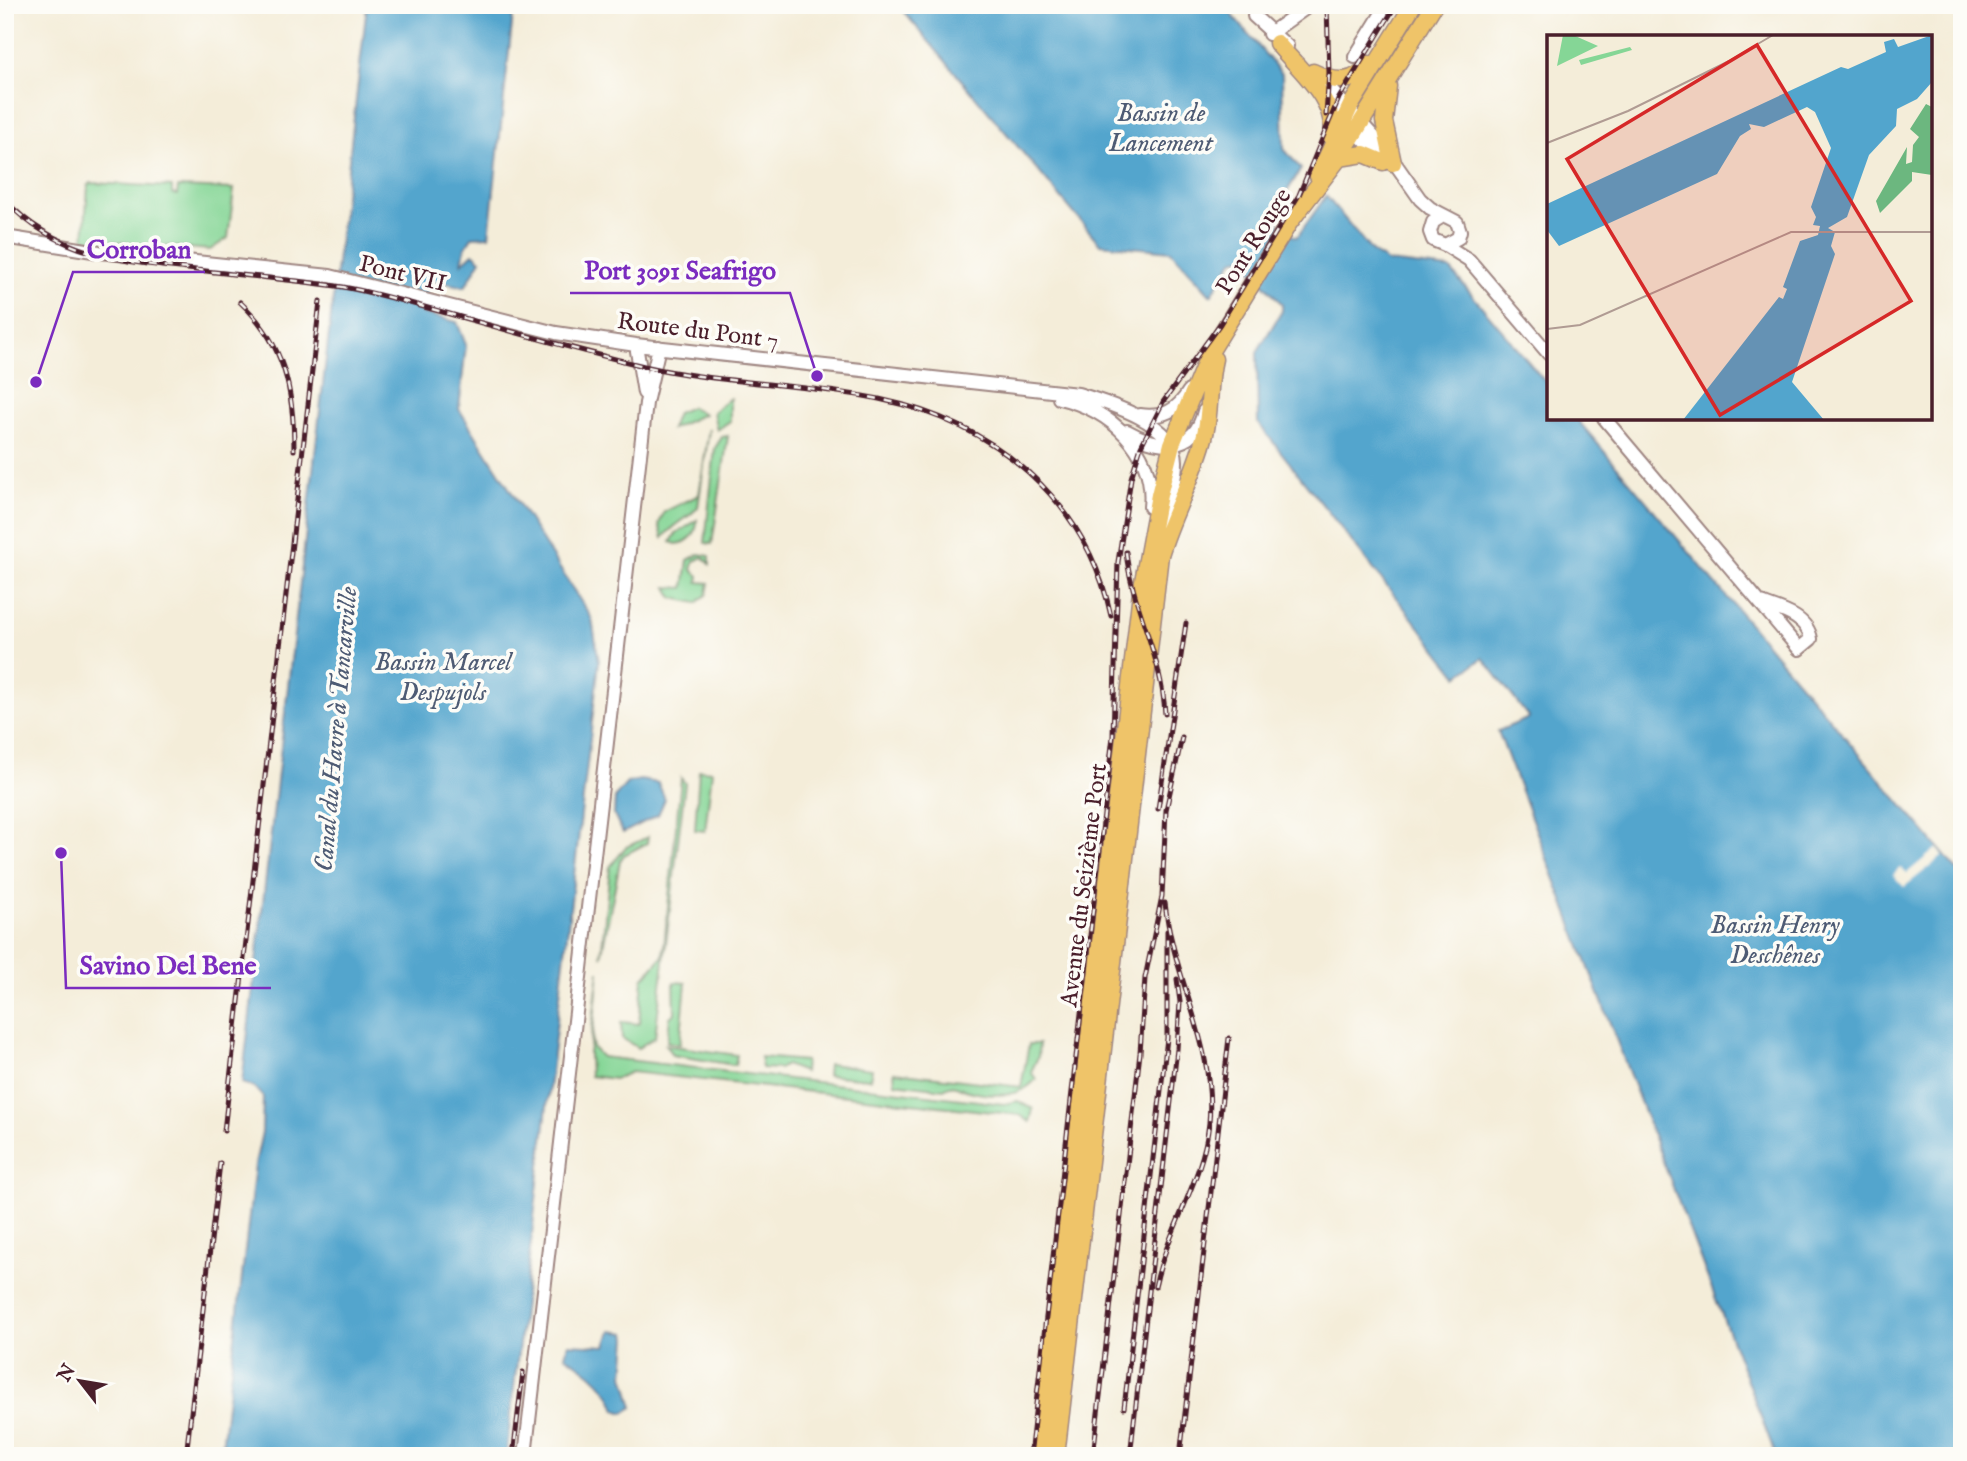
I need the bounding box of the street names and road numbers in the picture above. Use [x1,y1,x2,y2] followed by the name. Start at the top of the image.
[1209,183,1299,301] street label: Pont Rouge
[356,249,449,300] street label: Pont VII
[615,306,780,357] street label: Route du Pont 7
[1054,762,1115,1010] street label: Avenue du Seizième Port

